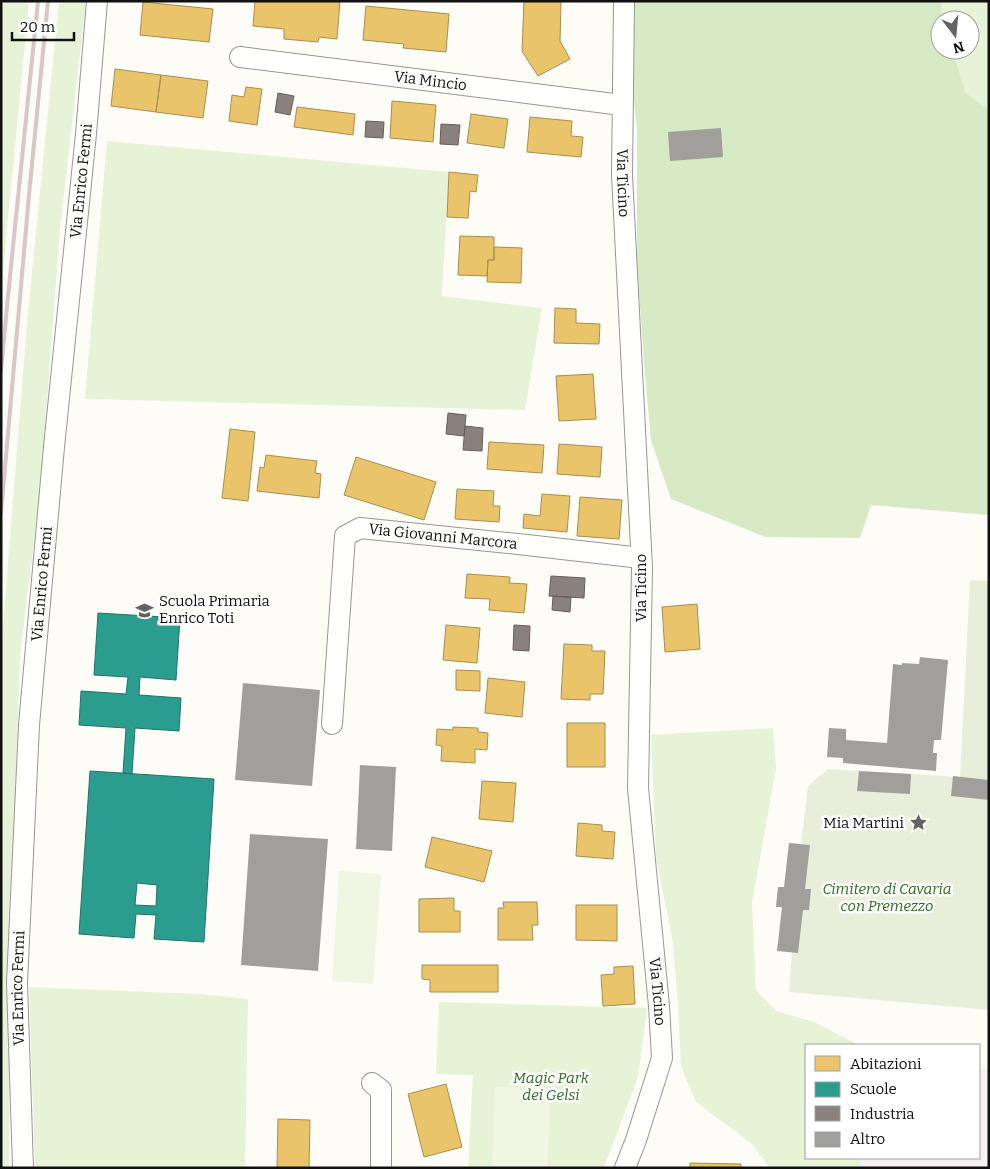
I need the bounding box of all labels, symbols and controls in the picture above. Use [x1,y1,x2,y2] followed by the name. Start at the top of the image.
[12,10,75,42] scale bar
[930,10,980,60] north arrow
[20,18,56,36] text: 20 m
[951,37,966,57] text: N
[393,67,468,94] street label: Via Mincio
[66,122,96,239] street label: Via Enrico Fermi
[613,149,633,218] street label: Via Ticino
[368,520,518,553] street label: Via Giovanni Marcora
[28,525,56,642] street label: Via Enrico Fermi
[632,554,650,622] street label: Via Ticino
[159,592,270,627] place label: Scuola Primaria Enrico Toti
[135,600,155,620] school or university icon: Scuola Primaria Enrico Toti
[908,813,928,833] place icon: Mia Martini
[823,814,905,832] place label: Mia Martini
[822,880,952,915] park label: Cimitero di Cavaria con Premezzo
[8,930,28,1046] street label: Via Enrico Fermi
[645,957,669,1026] street label: Via Ticino
[805,1044,980,1159] legend
[850,1055,922,1073] text: Abitazioni
[513,1069,590,1104] park label: Magic Park dei Gelsi
[850,1080,897,1098] text: Scuole
[850,1105,914,1123] text: Industria
[850,1130,885,1148] text: Altro

